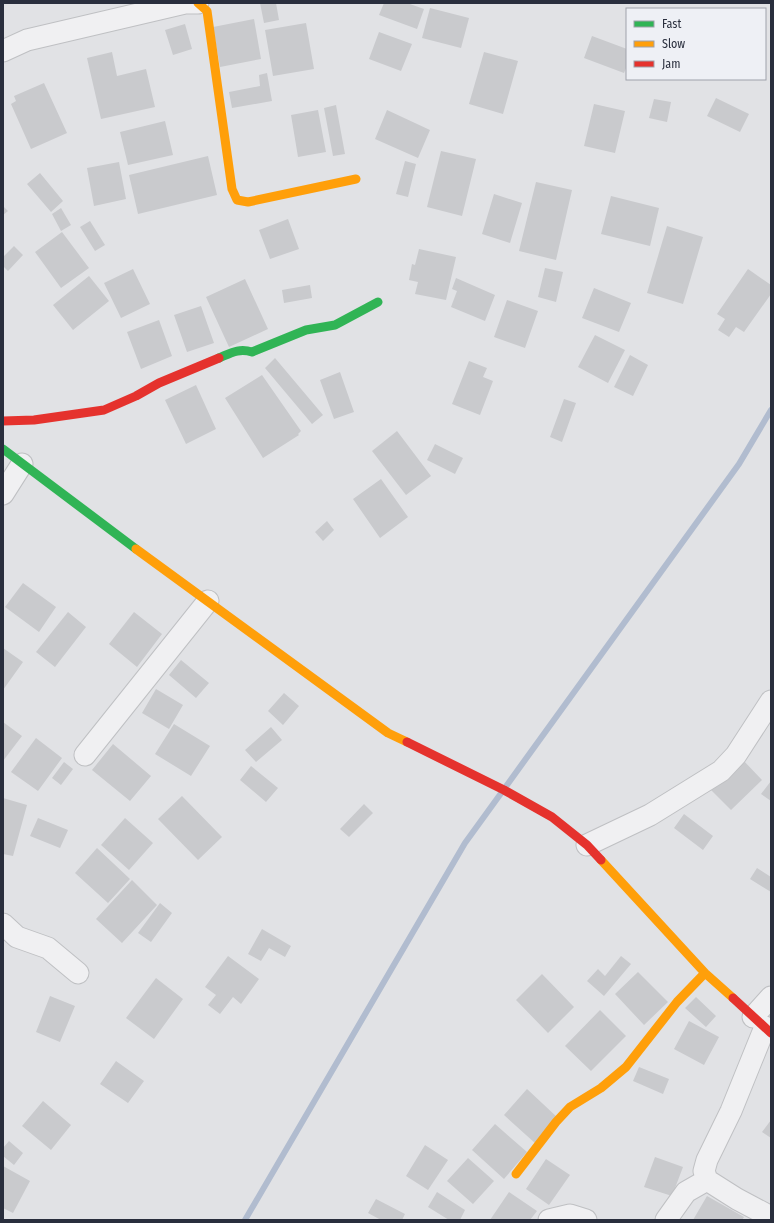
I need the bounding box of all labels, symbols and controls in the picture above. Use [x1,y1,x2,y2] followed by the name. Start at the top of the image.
[626,8,766,80] legend
[662,17,681,31] text: Fast
[662,37,685,51] text: Slow
[662,57,680,71] text: Jam

